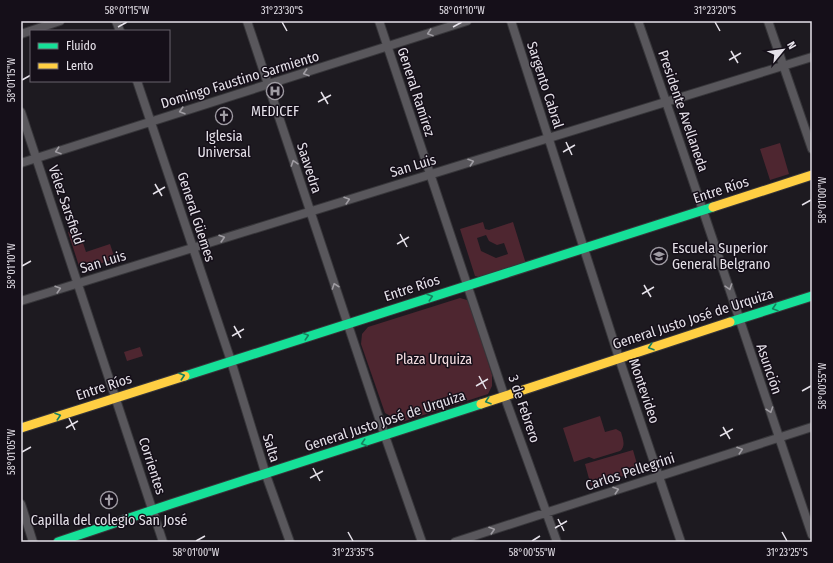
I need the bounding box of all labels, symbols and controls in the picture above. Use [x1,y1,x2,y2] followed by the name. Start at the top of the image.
[105,5,150,17] text: 58°01'15"W
[261,5,303,17] text: 31°23'30"S
[439,5,485,17] text: 58°01'10"W
[694,5,736,17] text: 31°23'20"S
[426,28,433,37] one-way arrow
[30,30,170,82] legend
[763,30,803,70] north arrow
[66,39,96,53] text: Fluido
[523,39,567,131] street label: Sargento Cabral
[784,39,799,51] text: N
[394,45,439,139] street label: General Ramírez
[159,48,321,112] street label: Domingo Faustino Sarmiento
[654,48,712,174] street label: Presidente Avellaneda
[6,57,18,102] text: 58°01'15"W
[66,59,93,73] text: Lento
[303,68,310,77] one-way arrow
[265,81,285,101] hospital icon: MEDICEF
[251,103,299,120] place label: MEDICEF
[178,106,185,115] one-way arrow
[214,106,234,126] church icon: Iglesia Universal
[197,128,251,161] place label: Iglesia Universal
[293,141,325,196] street label: Saavedra
[55,146,62,155] one-way arrow
[388,151,438,181] street label: San Luis
[467,158,474,167] one-way arrow
[290,159,299,166] one-way arrow
[44,163,88,247] street label: Vélez Sarsfield
[173,170,219,264] street label: General Güemes
[691,173,751,207] street label: Entre Ríos
[817,176,829,223] text: 58°01'00"W
[343,196,350,205] one-way arrow
[219,234,226,243] one-way arrow
[672,240,770,273] place label: Escuela Superior General Belgrano
[6,243,18,289] text: 58°01'10"W
[649,246,669,266] school or university icon: Escuela Superior General Belgrano
[78,247,128,277] street label: San Luis
[382,271,442,305] street label: Entre Ríos
[331,283,340,290] one-way arrow
[724,283,732,290] one-way arrow
[55,285,62,294] one-way arrow
[611,285,776,353] street label: General Justo José de Urquiza
[426,293,433,302] one-way arrow
[772,303,779,312] one-way arrow
[302,333,309,341] one-way arrow
[752,342,786,396] street label: Asunción
[648,343,655,351] one-way arrow
[396,351,472,368] park label: Plaza Urquiza
[625,356,663,426] street label: Montevideo
[817,362,829,409] text: 58°00'55"W
[74,370,134,404] street label: Entre Ríos
[178,372,185,381] one-way arrow
[504,373,544,445] street label: 3 de Febrero
[303,387,468,455] street label: General Justo José de Urquiza
[484,396,491,405] one-way arrow
[765,407,773,414] one-way arrow
[54,412,61,421] one-way arrow
[6,429,18,475] text: 58°01'05"W
[259,432,283,464] street label: Salta
[135,435,169,497] street label: Corrientes
[361,438,368,446] one-way arrow
[736,446,743,455] one-way arrow
[583,450,677,494] street label: Carlos Pellegrini
[612,486,619,495] one-way arrow
[99,490,119,510] church icon: Capilla del colegio San José
[31,512,187,529] place label: Capilla del colegio San José
[489,526,496,535] one-way arrow
[173,547,220,559] text: 58°01'00"W
[332,547,374,559] text: 31°23'35"S
[509,547,556,559] text: 58°00'55"W
[766,547,808,559] text: 31°23'25"S

